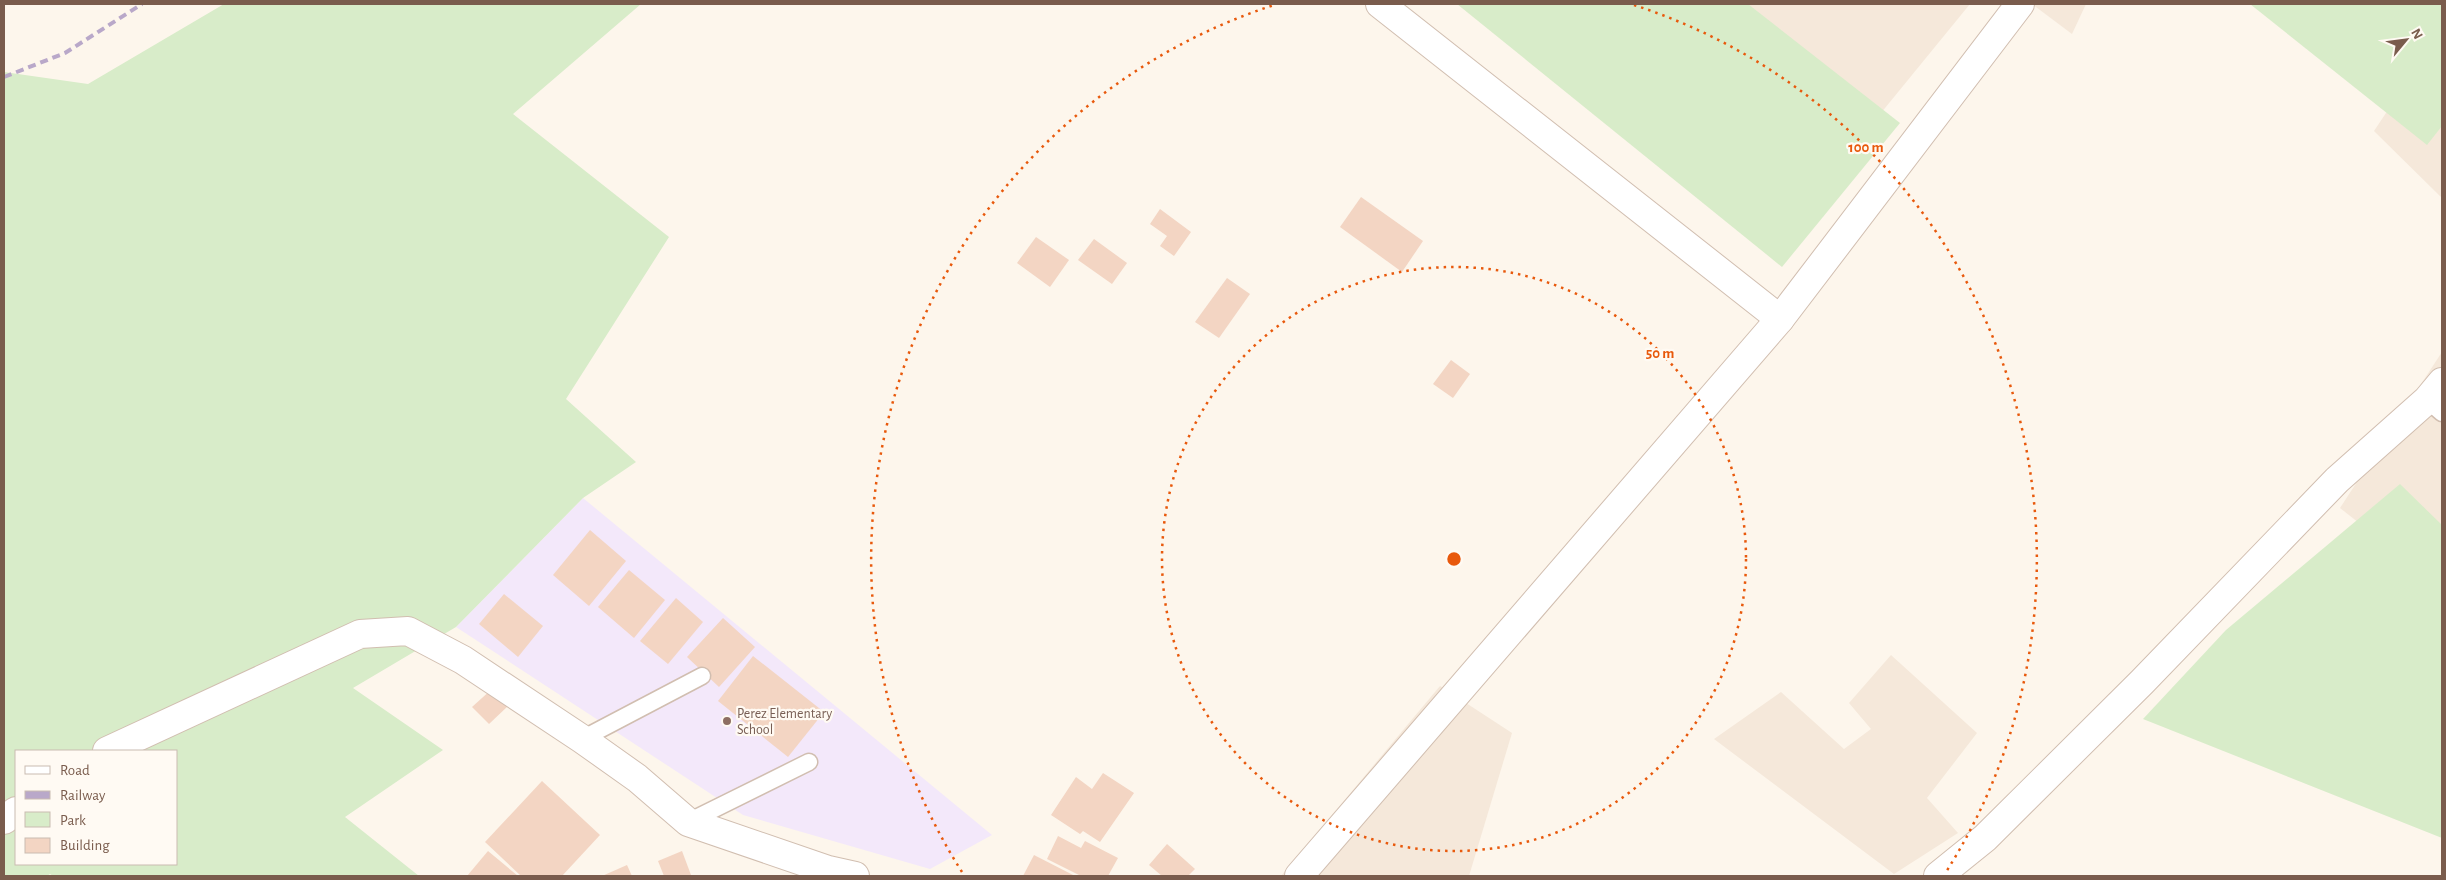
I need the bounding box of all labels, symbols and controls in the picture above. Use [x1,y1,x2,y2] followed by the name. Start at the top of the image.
[2381,15,2431,65] north arrow
[2408,27,2425,42] text: N
[1848,140,1884,155] text: 100 m
[1646,346,1674,361] text: 50 m
[1445,550,1463,568] centre of rings
[737,707,832,737] place label: Perez Elementary School
[721,715,733,727] marker: Perez Elementary School
[15,750,178,865] legend
[60,763,90,778] text: Road
[60,788,106,803] text: Railway
[60,813,86,828] text: Park
[60,838,110,853] text: Building

